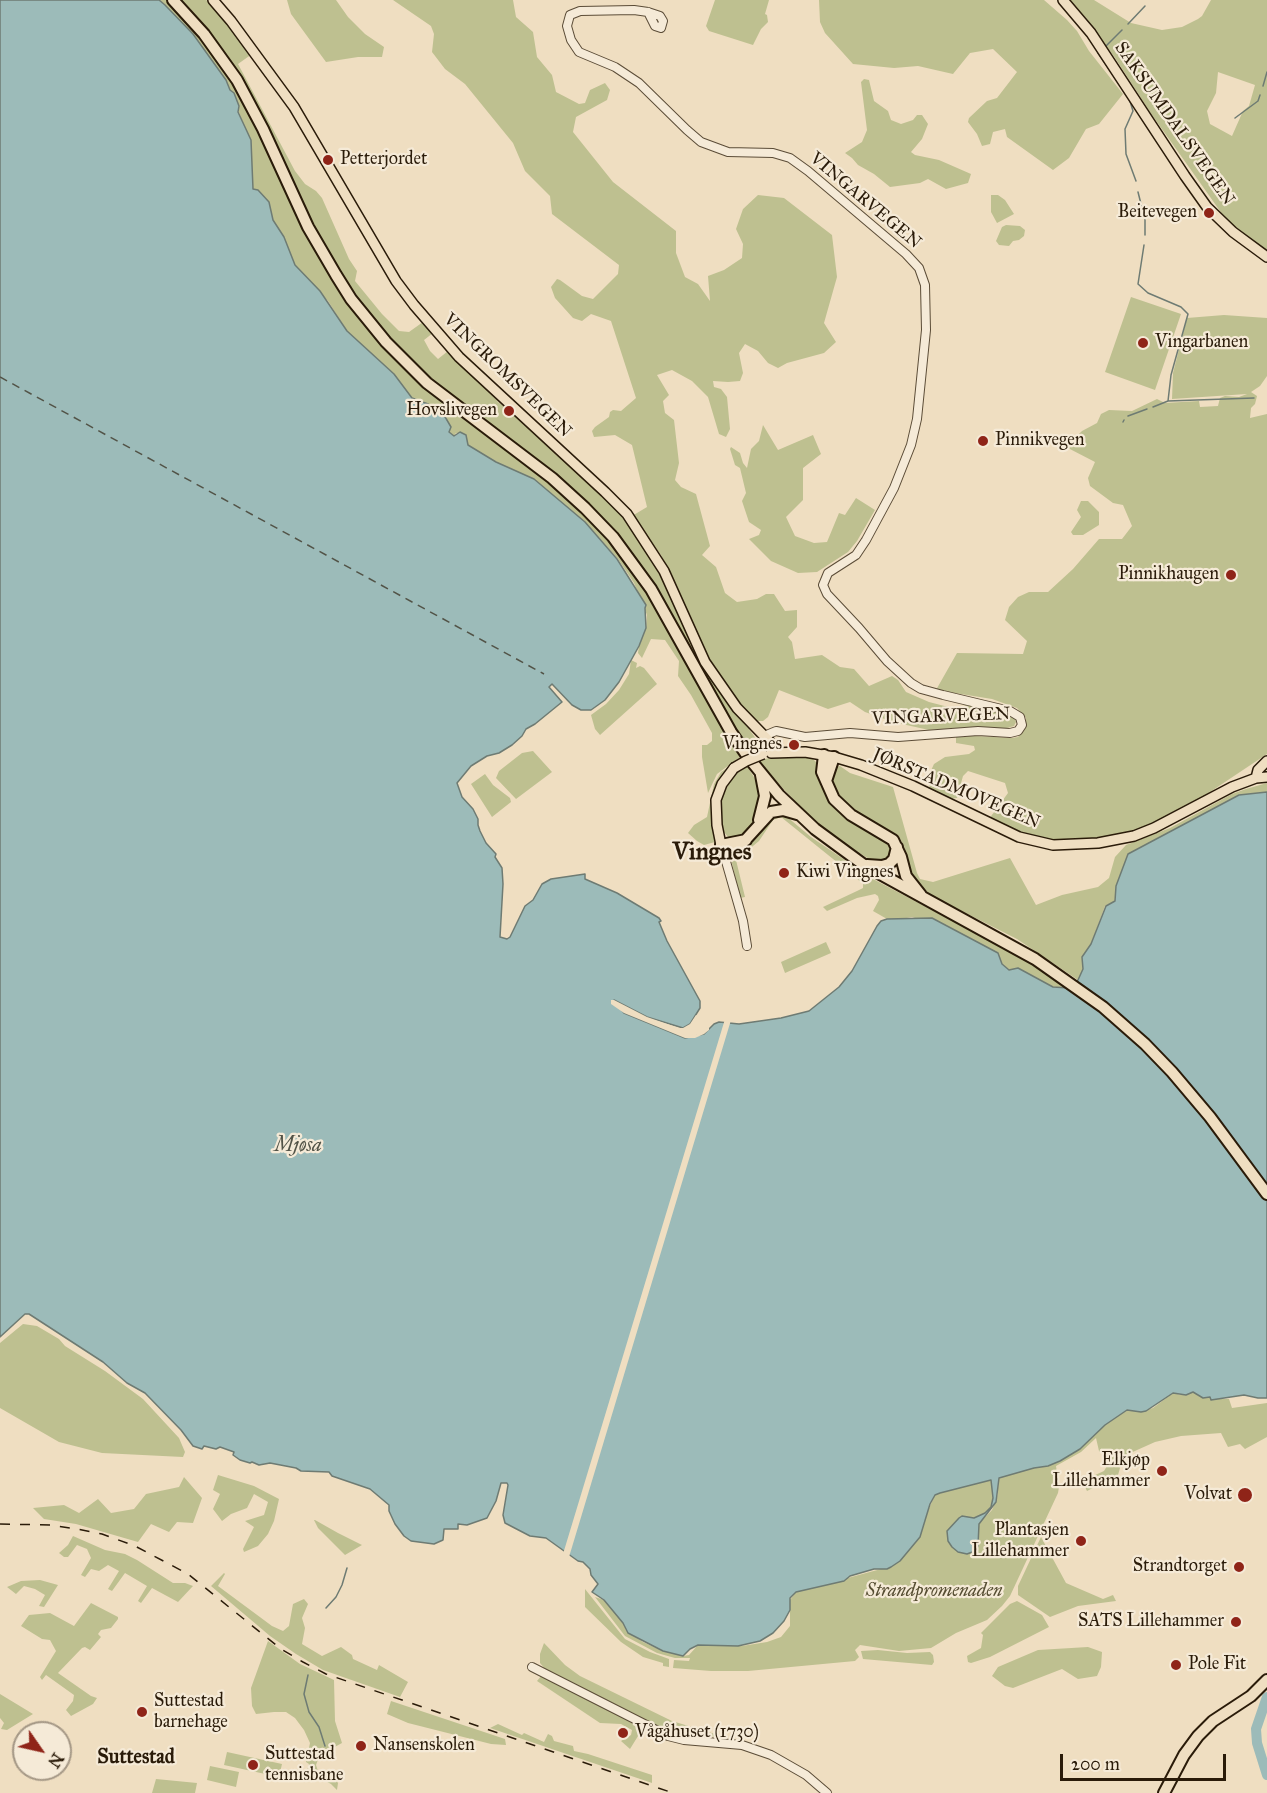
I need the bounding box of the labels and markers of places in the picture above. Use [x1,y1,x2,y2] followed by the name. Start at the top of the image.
[340,149,427,171] place label: Petterjordet
[321,153,335,167] marker: Petterjordet
[1117,202,1197,224] place label: Beitevegen
[1202,206,1216,220] marker: Beitevegen
[1155,332,1248,354] place label: Vingarbanen
[1136,336,1150,350] marker: Vingarbanen
[406,400,497,422] place label: Hovslivegen
[502,404,516,418] marker: Hovslivegen
[995,430,1085,452] place label: Pinnikvegen
[976,434,990,448] marker: Pinnikvegen
[1118,564,1219,586] place label: Pinnikhaugen
[1224,568,1238,582] marker: Pinnikhaugen
[723,734,782,756] place label: Vingnes
[787,738,801,752] marker: Vingnes
[796,862,894,884] place label: Kiwi Vingnes
[777,866,791,880] marker: Kiwi Vingnes
[1053,1450,1150,1492] place label: Elkjøp Lillehammer
[1155,1464,1169,1478] marker: Elkjøp Lillehammer
[1184,1484,1232,1506] place label: Volvat
[1236,1486,1254,1504] marker: Volvat
[972,1520,1069,1562] place label: Plantasjen Lillehammer
[1074,1534,1088,1548] marker: Plantasjen Lillehammer
[1133,1556,1227,1578] place label: Strandtorget
[1232,1560,1246,1574] marker: Strandtorget
[1078,1611,1224,1633] place label: SATS Lillehammer
[1229,1615,1243,1629] marker: SATS Lillehammer
[1188,1654,1246,1676] place label: Pole Fit
[1169,1658,1183,1672] marker: Pole Fit
[154,1691,228,1734] place label: Suttestad barnehage
[135,1705,149,1719] marker: Suttestad barnehage
[635,1722,759,1744] place label: Vågåhuset (1730)
[616,1726,630,1740] marker: Vågåhuset (1730)
[373,1735,475,1757] place label: Nansenskolen
[354,1739,368,1753] marker: Nansenskolen
[265,1744,343,1786] place label: Suttestad tennisbane
[246,1758,260,1772] marker: Suttestad tennisbane

